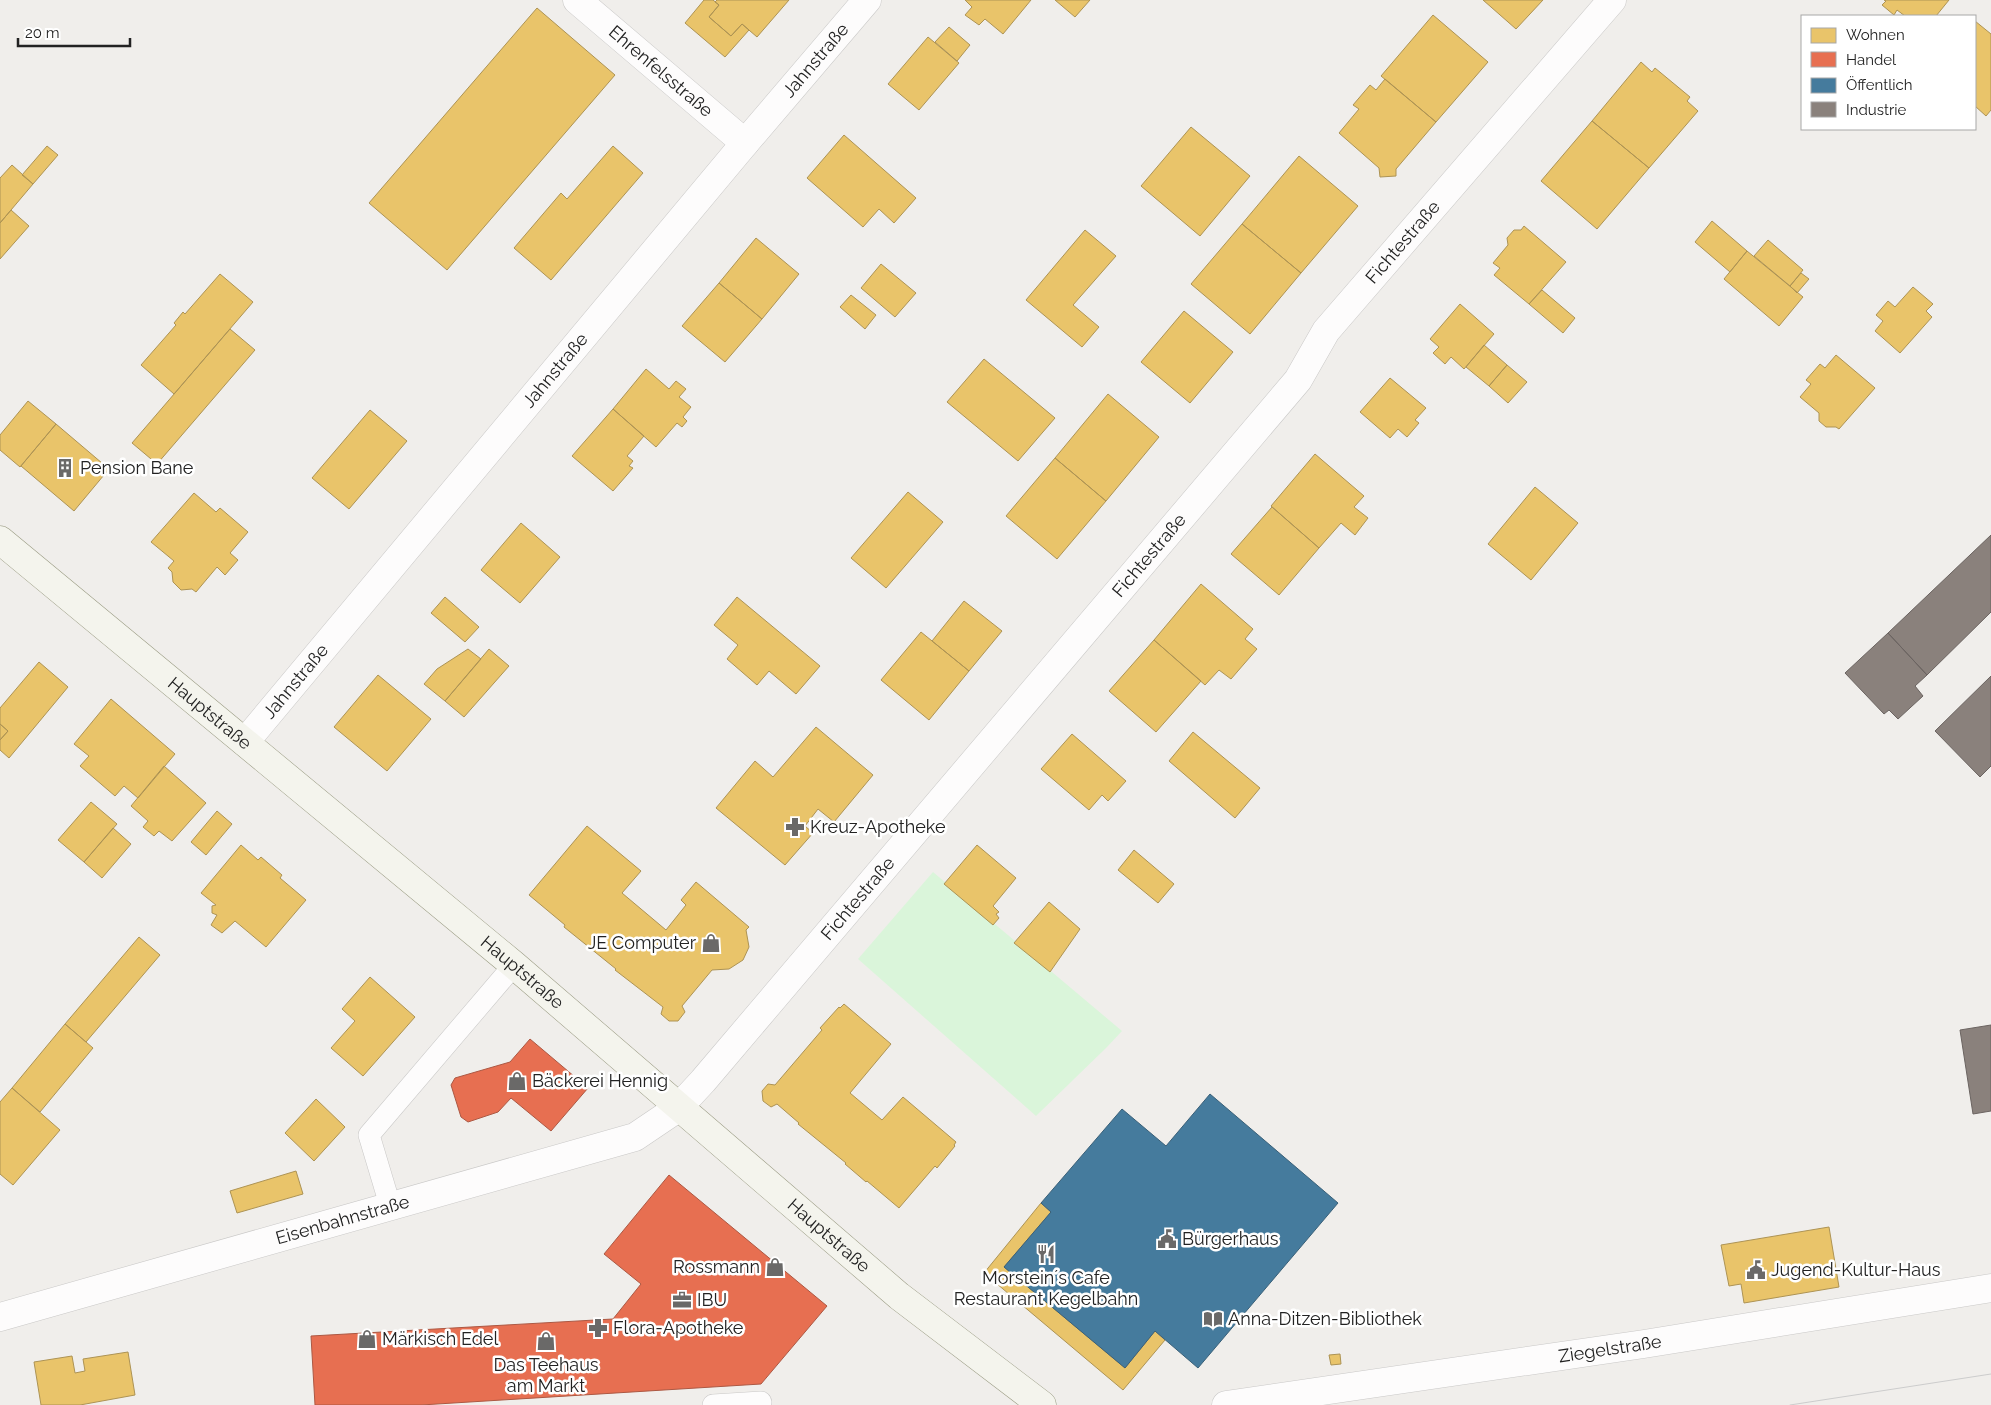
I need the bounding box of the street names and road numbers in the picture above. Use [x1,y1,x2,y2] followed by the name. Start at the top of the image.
[778,18,853,101] street label: Jahnstraße
[605,21,718,121] street label: Ehrenfelsstraße
[1361,196,1444,288] street label: Fichtestraße
[518,328,592,412] street label: Jahnstraße
[1107,509,1190,601] street label: Fichtestraße
[258,639,333,723] street label: Jahnstraße
[164,672,256,754] street label: Hauptstraße
[816,852,899,944] street label: Fichtestraße
[477,931,569,1013] street label: Hauptstraße
[273,1190,412,1248] street label: Eisenbahnstraße
[784,1194,875,1277] street label: Hauptstraße
[1557,1330,1663,1366] street label: Ziegelstraße

